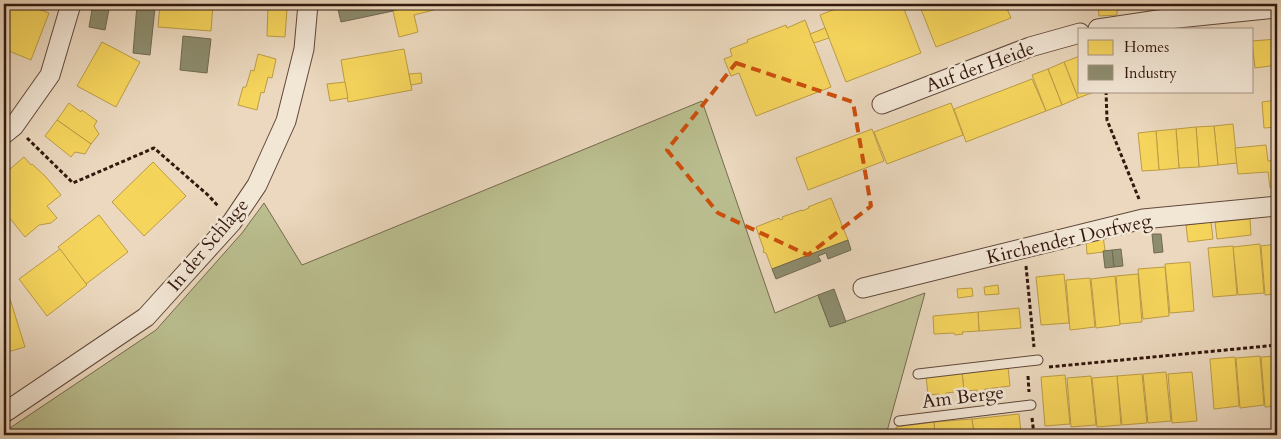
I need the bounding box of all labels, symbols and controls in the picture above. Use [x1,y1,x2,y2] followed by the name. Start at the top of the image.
[1078,28,1254,92] legend
[922,35,1038,99] street label: Auf der Heide
[1124,37,1169,57] text: Homes
[1124,63,1177,83] text: Industry
[161,193,255,297] street label: In der Schlage
[984,207,1154,271] street label: Kirchender Dorfweg
[920,379,1006,415] street label: Am Berge

